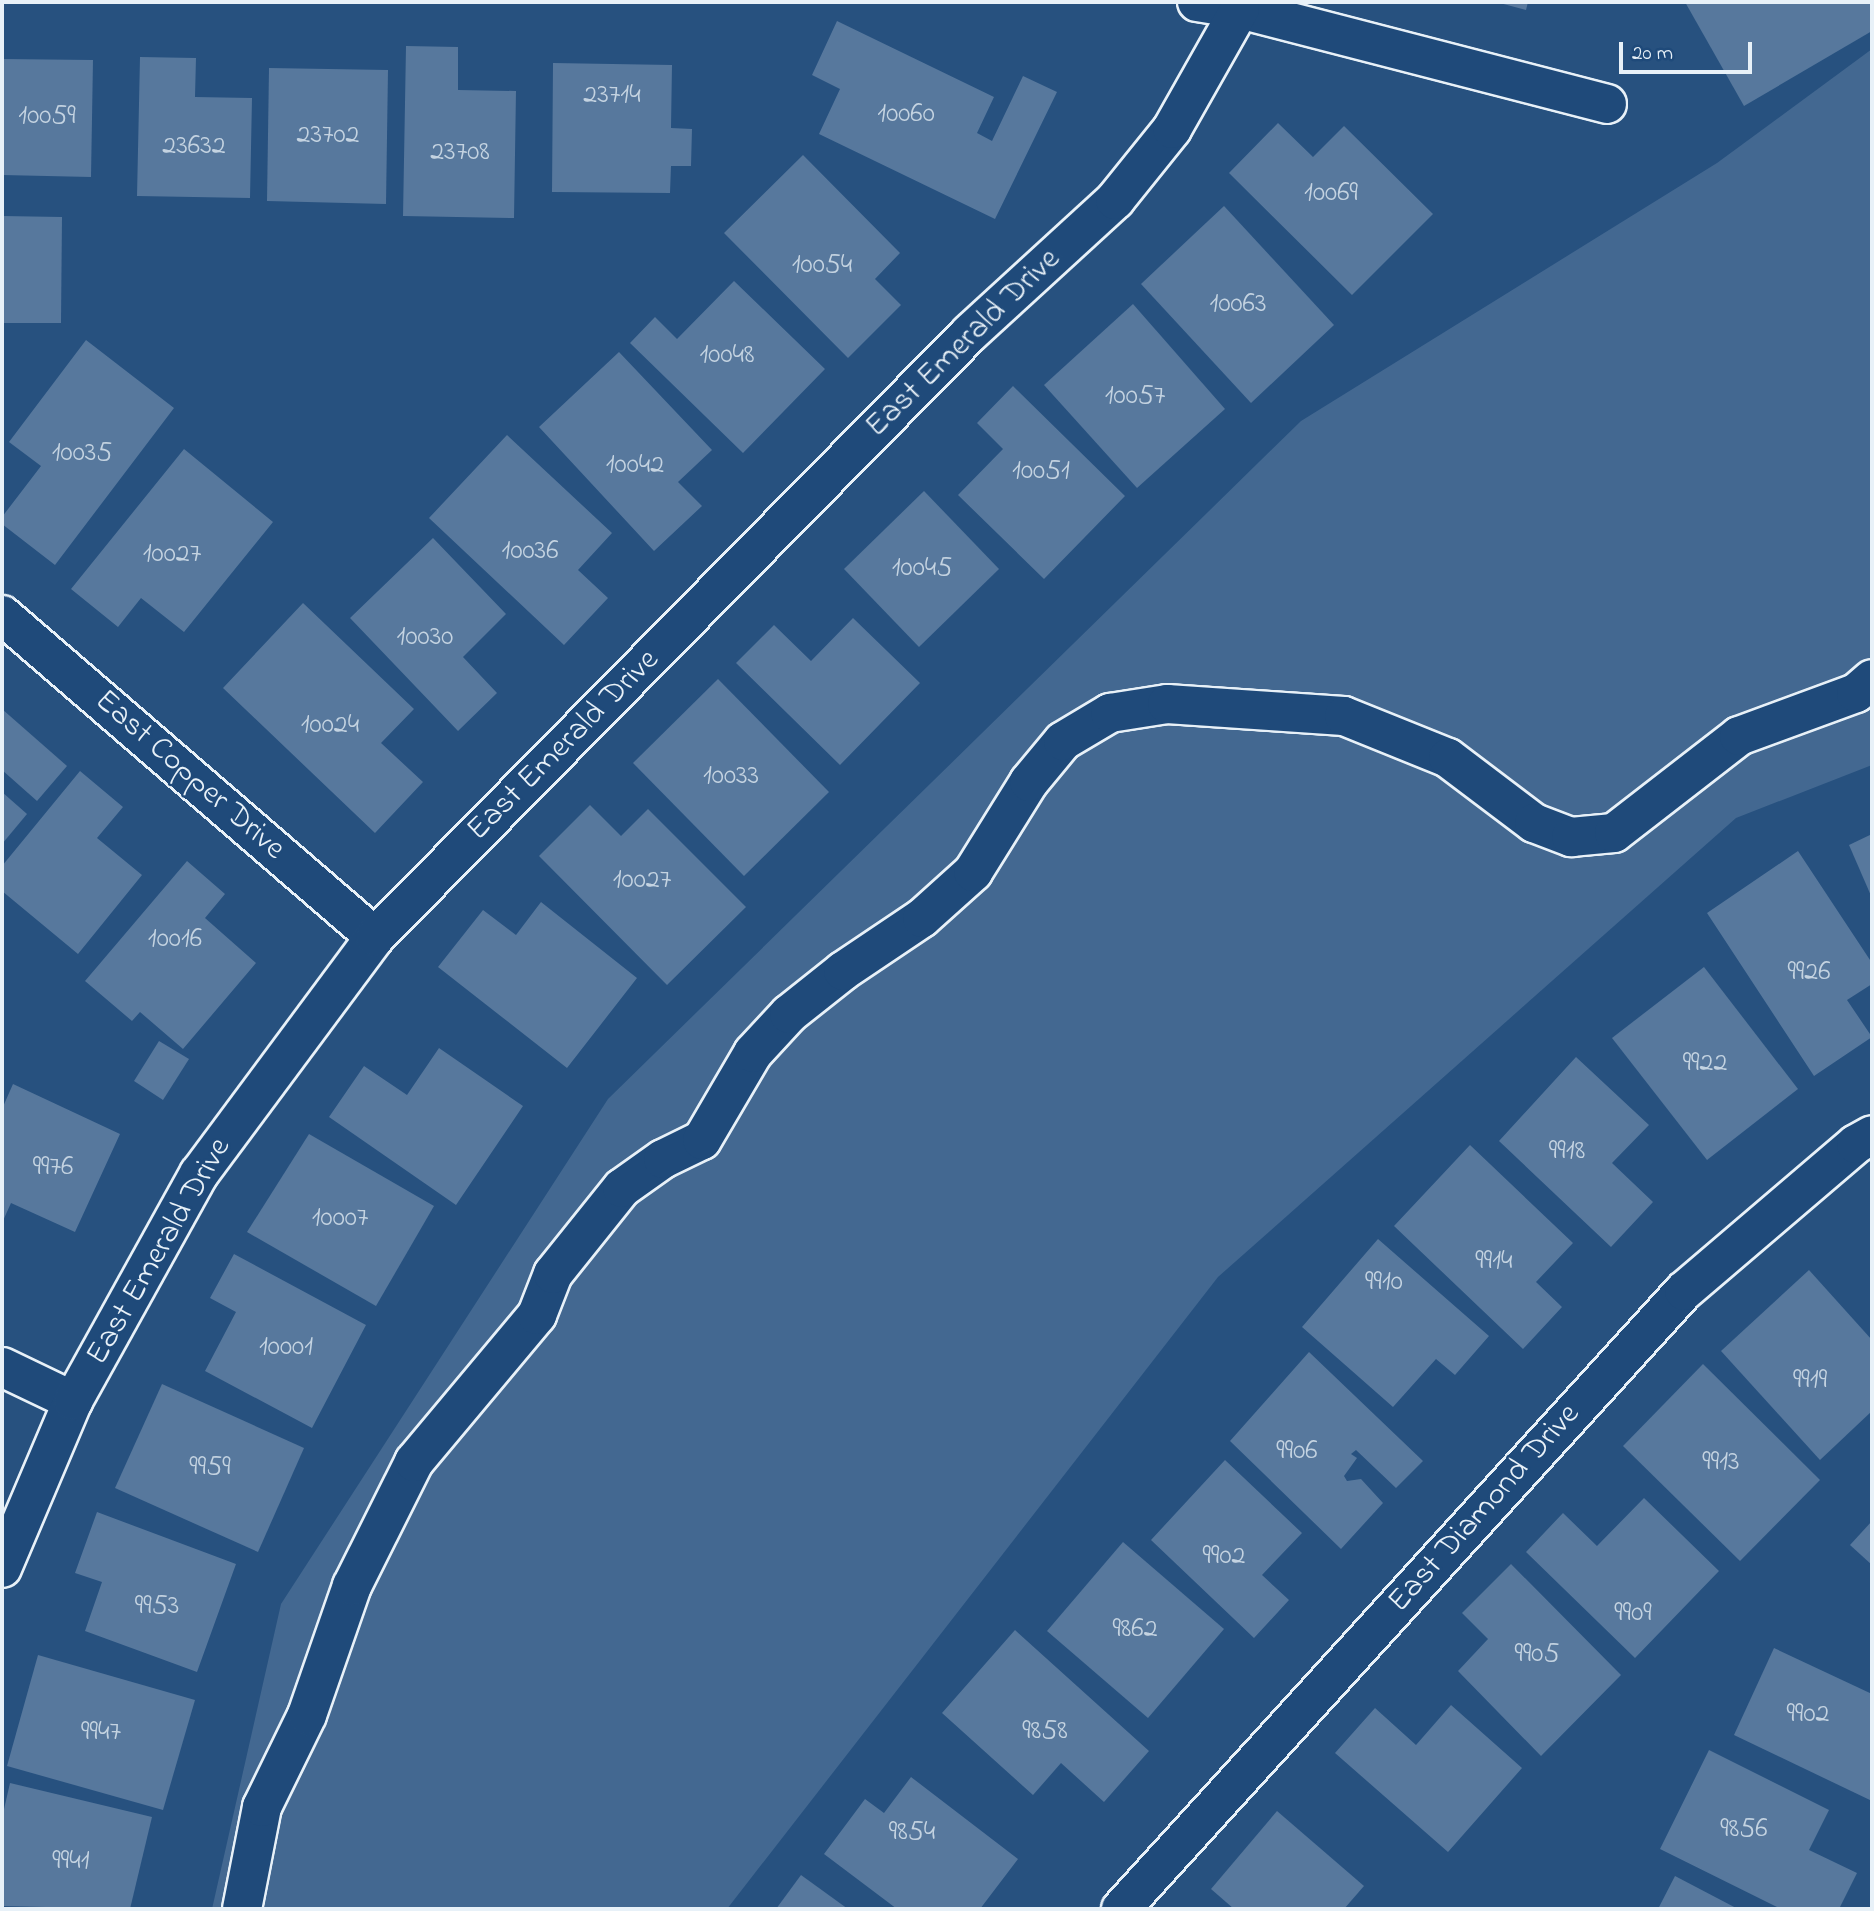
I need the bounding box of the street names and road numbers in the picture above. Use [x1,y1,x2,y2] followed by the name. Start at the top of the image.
[859,241,1069,447] street label: East Emerald Drive
[460,642,668,850] street label: East Emerald Drive
[86,683,292,869] street label: East Copper Drive
[79,1132,241,1372] street label: East Emerald Drive
[1381,1396,1589,1622] street label: East Diamond Drive

